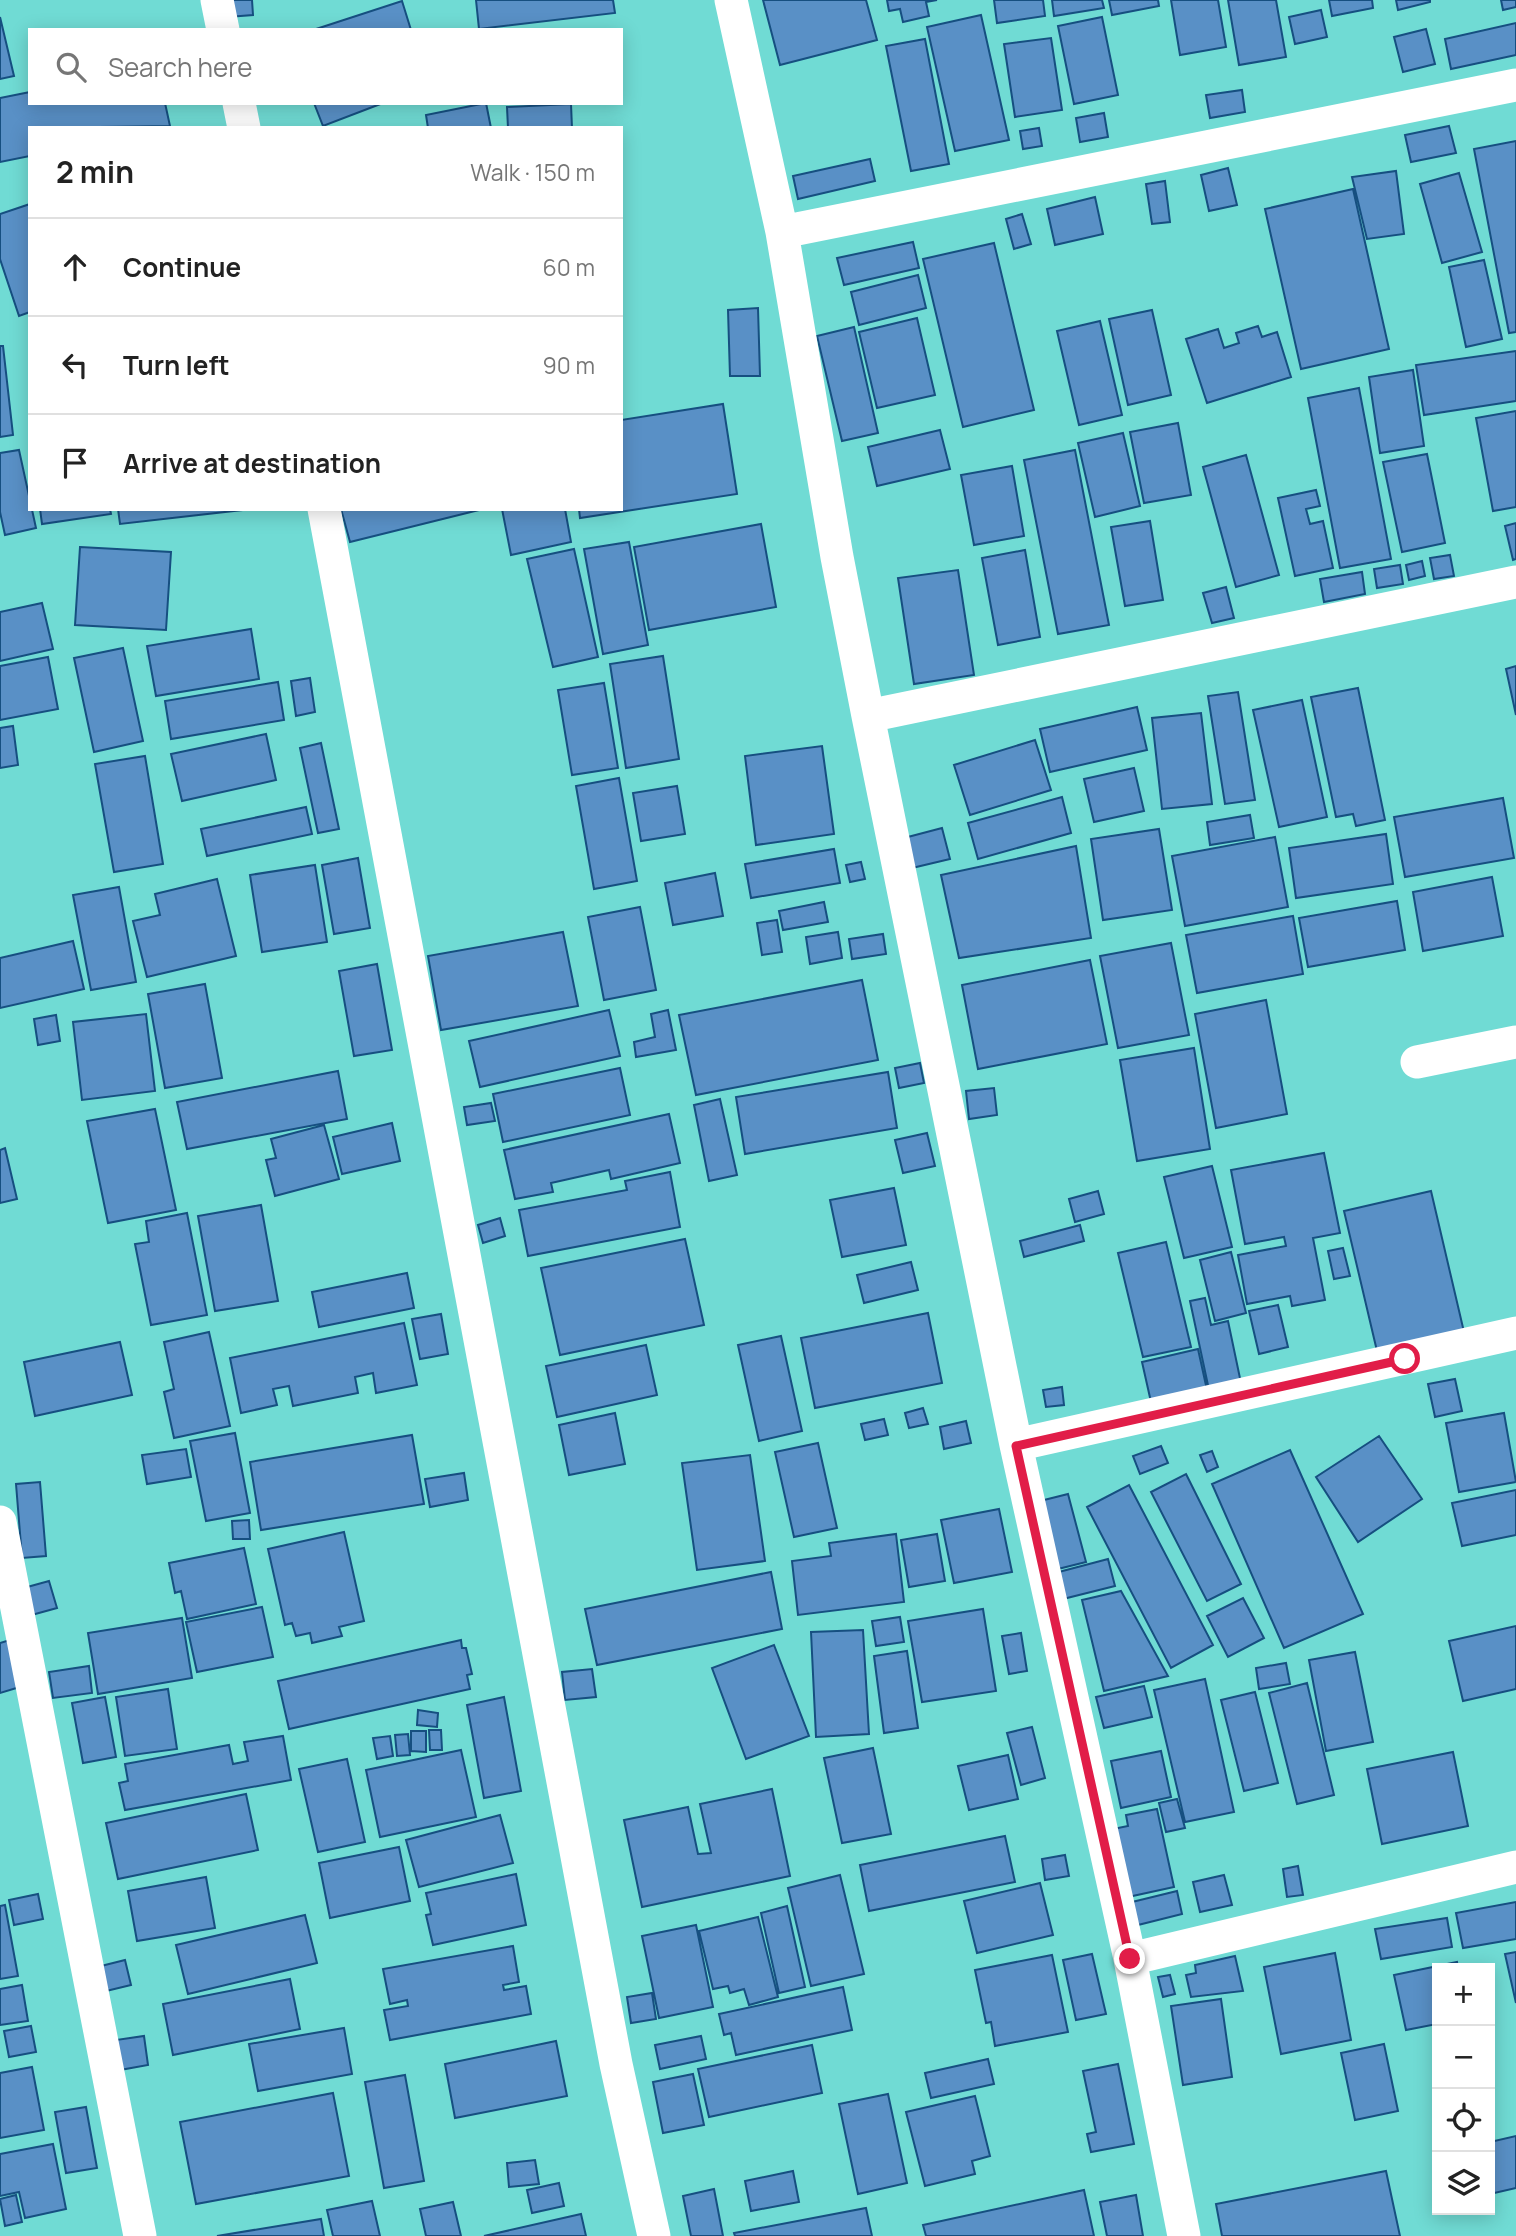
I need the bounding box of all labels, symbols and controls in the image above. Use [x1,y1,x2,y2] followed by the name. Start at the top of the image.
[28,28,623,105] search box
[52,48,90,86] icon: search
[108,49,253,85] text: Search here
[56,151,134,192] text: 2 min
[470,156,595,188] text: Walk · 150 m
[56,248,94,286] icon: ahead
[123,249,241,285] text: Continue
[543,251,595,283] text: 60 m
[56,346,94,384] icon: left
[123,347,230,383] text: Turn left
[543,349,595,381] text: 90 m
[56,444,94,482] icon: arrive
[123,445,381,481] text: Arrive at destination
[1389,1343,1420,1374] route start
[1114,1943,1145,1974] route end
[1432,1963,1495,2215] map controls
[1432,1963,1495,2026] button: +
[1432,2026,1495,2089] button: −
[1432,2089,1495,2152] button: locate
[1432,2152,1495,2215] button: layers

